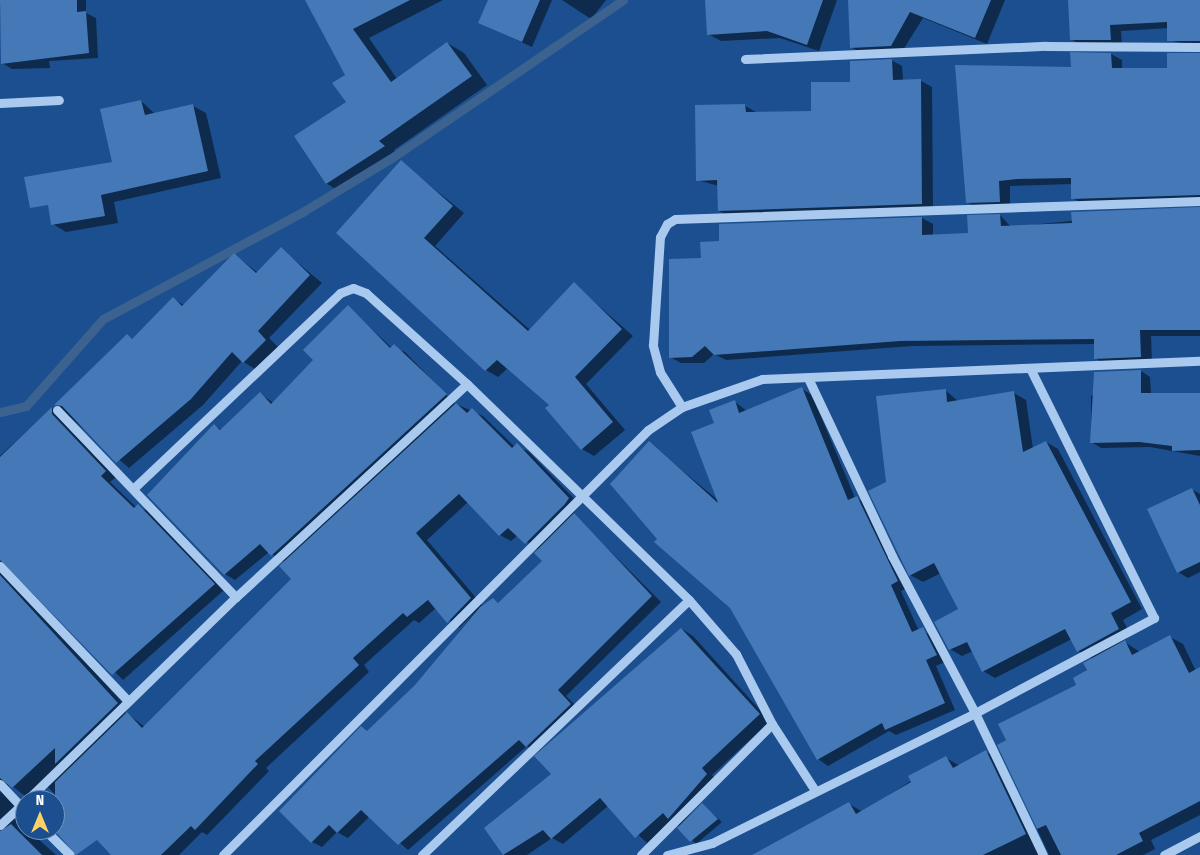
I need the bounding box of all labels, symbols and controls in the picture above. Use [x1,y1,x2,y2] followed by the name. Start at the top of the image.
[15,790,65,840] north arrow
[36,792,44,809] text: N

